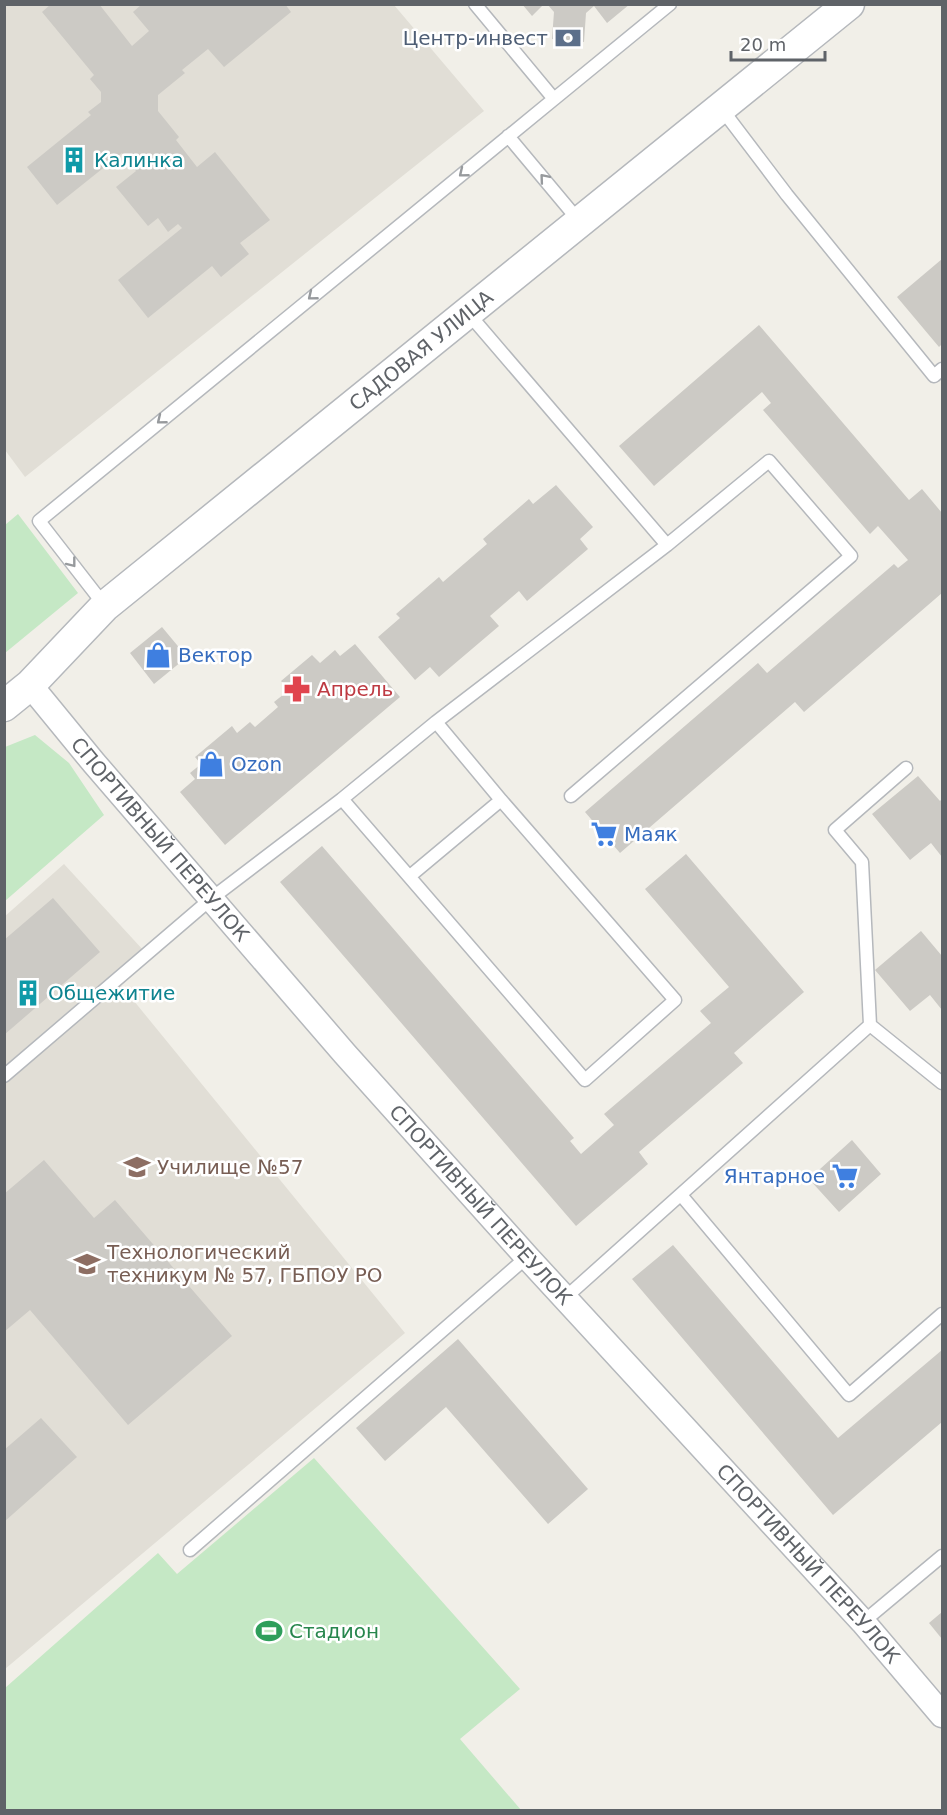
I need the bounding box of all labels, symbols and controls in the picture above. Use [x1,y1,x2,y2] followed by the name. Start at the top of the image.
[553,23,583,53] bank icon: Центр-инвест
[731,24,826,62] scale bar
[403,26,548,50] place label: Центр-инвест
[740,34,786,55] text: 20 m
[59,145,89,175] building icon: Калинка
[94,148,184,172] place label: Калинка
[459,165,470,176] one-way arrow
[540,174,551,185] one-way arrow
[344,285,498,416] street label: САДОВАЯ УЛИЦА
[308,289,319,300] one-way arrow
[157,412,168,423] one-way arrow
[64,556,75,567] one-way arrow
[143,640,173,670] shop icon: Вектор
[178,643,253,667] place label: Вектор
[282,674,312,704] pharmacy icon: Апрель
[317,677,393,701] place label: Апрель
[66,733,254,946] street label: СПОРТИВНЫЙ ПЕРЕУЛОК
[196,749,226,779] shop icon: Ozon
[231,752,282,776] place label: Ozon
[589,819,619,849] supermarket icon: Маяк
[624,822,678,846] place label: Маяк
[13,978,43,1008] building icon: Общежитие
[48,981,175,1005] place label: Общежитие
[384,1100,577,1310] street label: СПОРТИВНЫЙ ПЕРЕУЛОК
[122,1152,152,1182] school or university icon: Училище №57
[157,1155,304,1179] place label: Училище №57
[830,1161,860,1191] supermarket icon: Янтарное
[724,1164,825,1188] place label: Янтарное
[106,1240,383,1287] place label: Технологический техникум № 57, ГБПОУ РО
[72,1249,102,1279] school or university icon: Технологический техникум № 57, ГБПОУ РО
[712,1459,905,1668] street label: СПОРТИВНЫЙ ПЕРЕУЛОК
[254,1616,284,1646] sports icon: Стадион
[289,1619,379,1643] place label: Стадион

